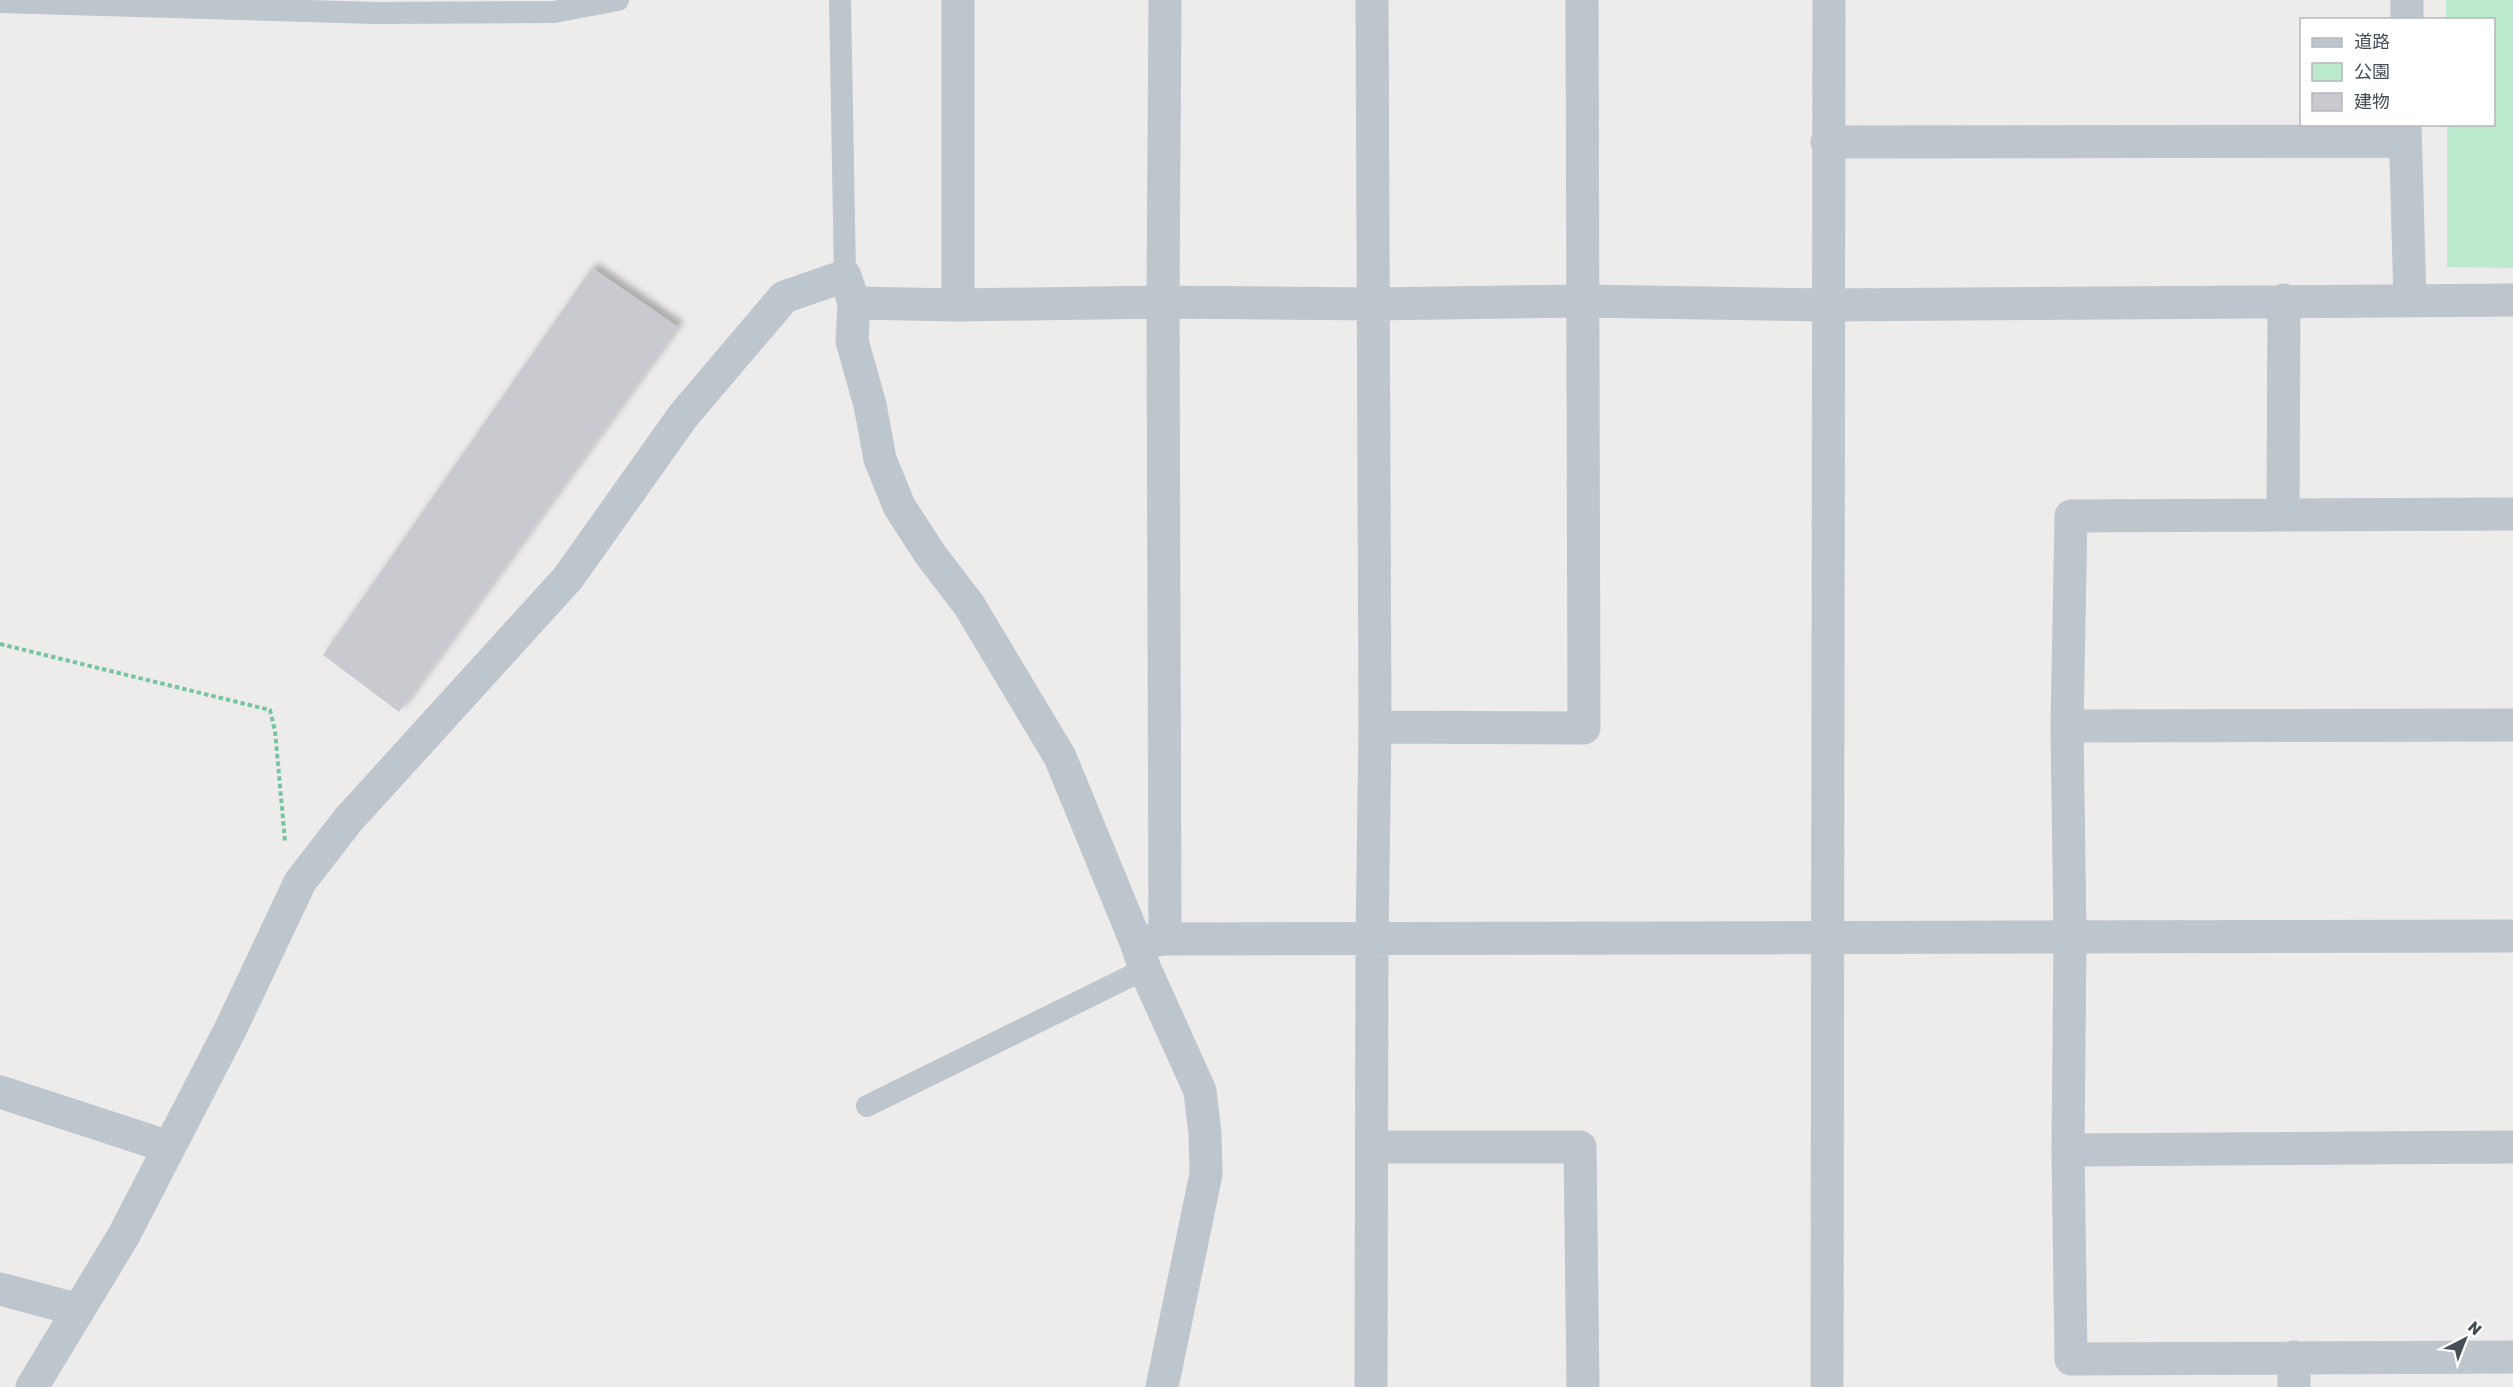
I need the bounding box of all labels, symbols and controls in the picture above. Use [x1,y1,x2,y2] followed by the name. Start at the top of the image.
[2300,18,2495,126] legend
[2354,31,2390,53] text: 道路
[2354,61,2390,83] text: 公園
[2354,91,2390,113] text: 建物
[2435,1309,2495,1369] north arrow
[2464,1317,2485,1339] text: N

